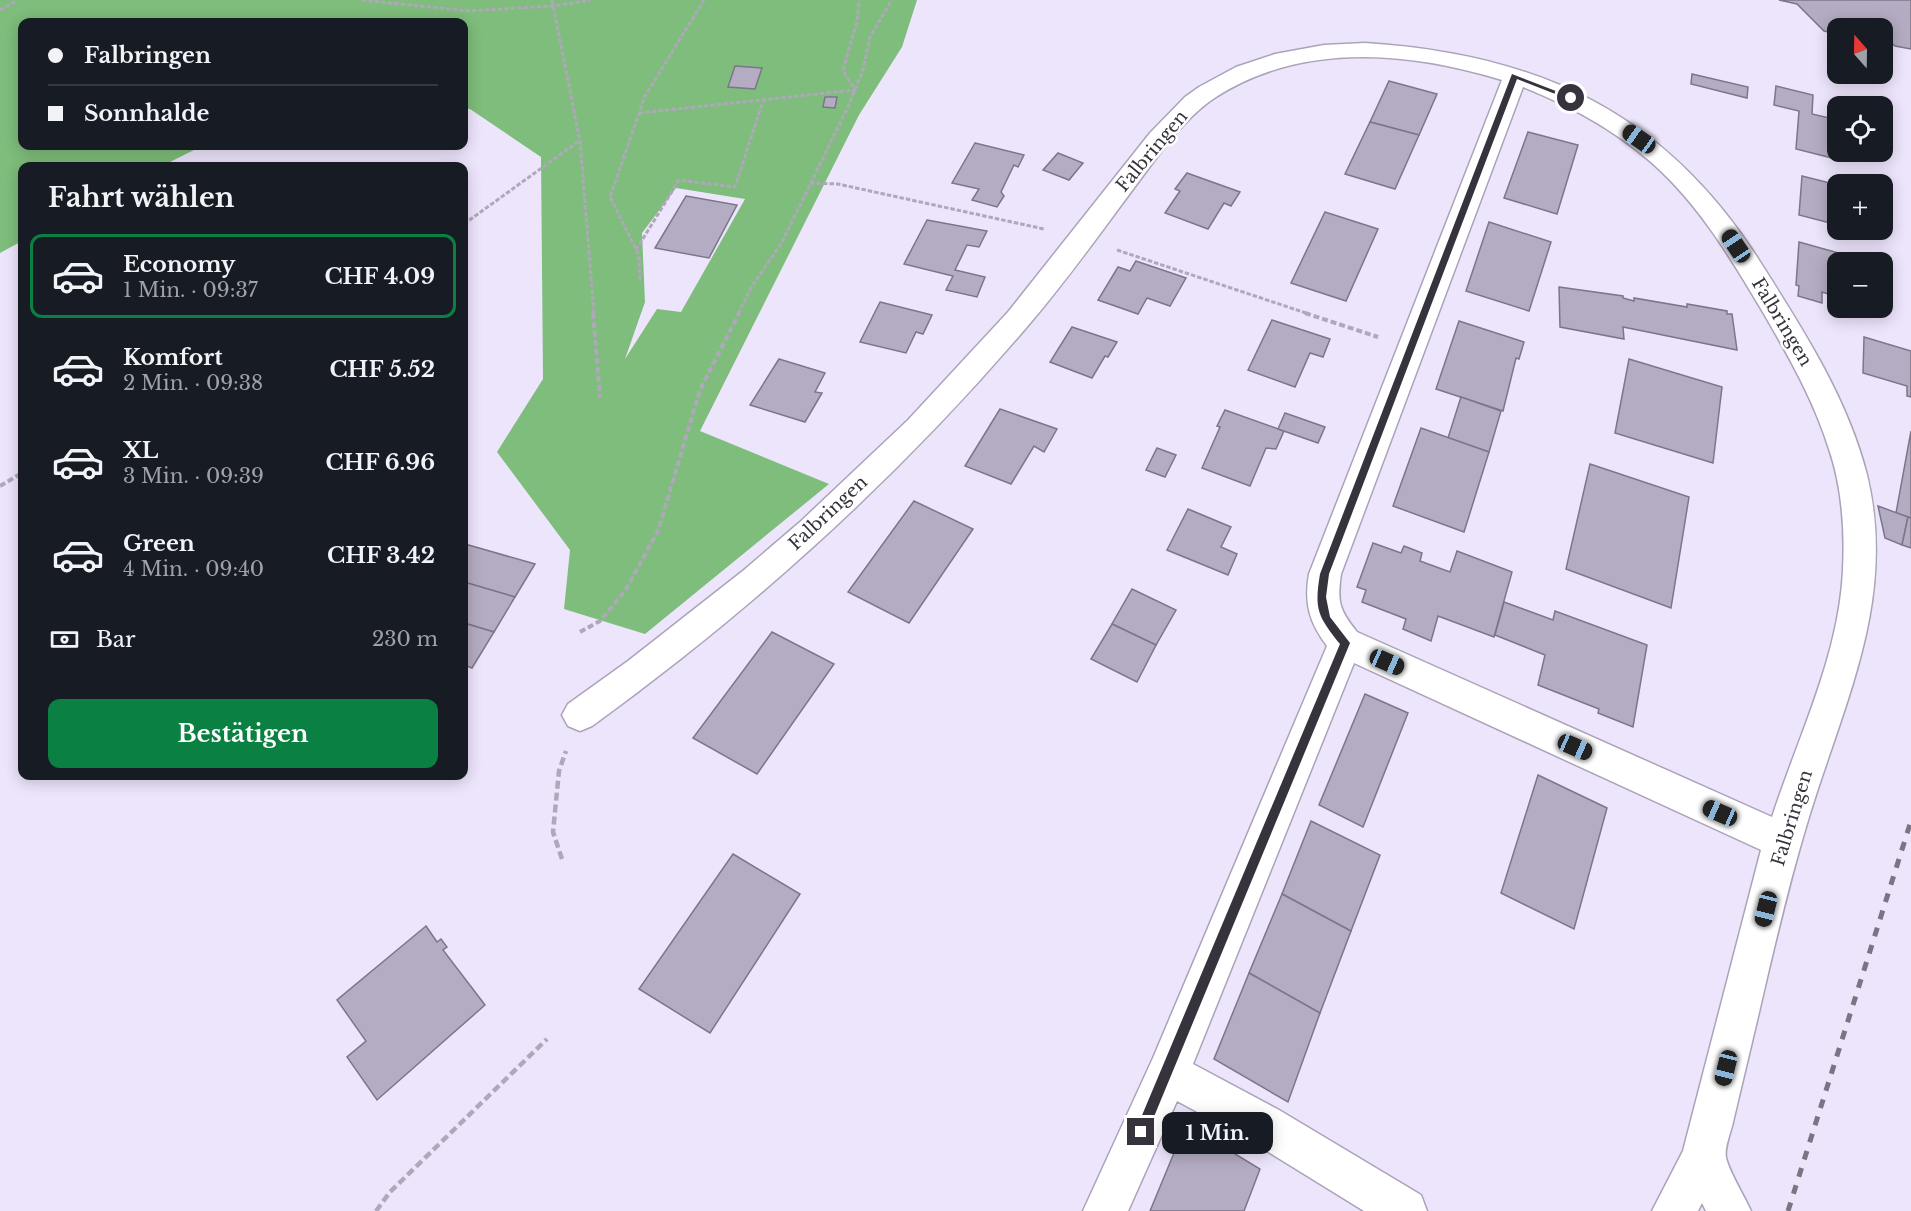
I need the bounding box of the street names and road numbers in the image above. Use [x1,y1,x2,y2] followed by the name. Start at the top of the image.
[1112,106,1192,196] street label: Falbringen
[1747,274,1817,370] street label: Falbringen
[784,471,872,555] street label: Falbringen
[1767,767,1817,869] street label: Falbringen

